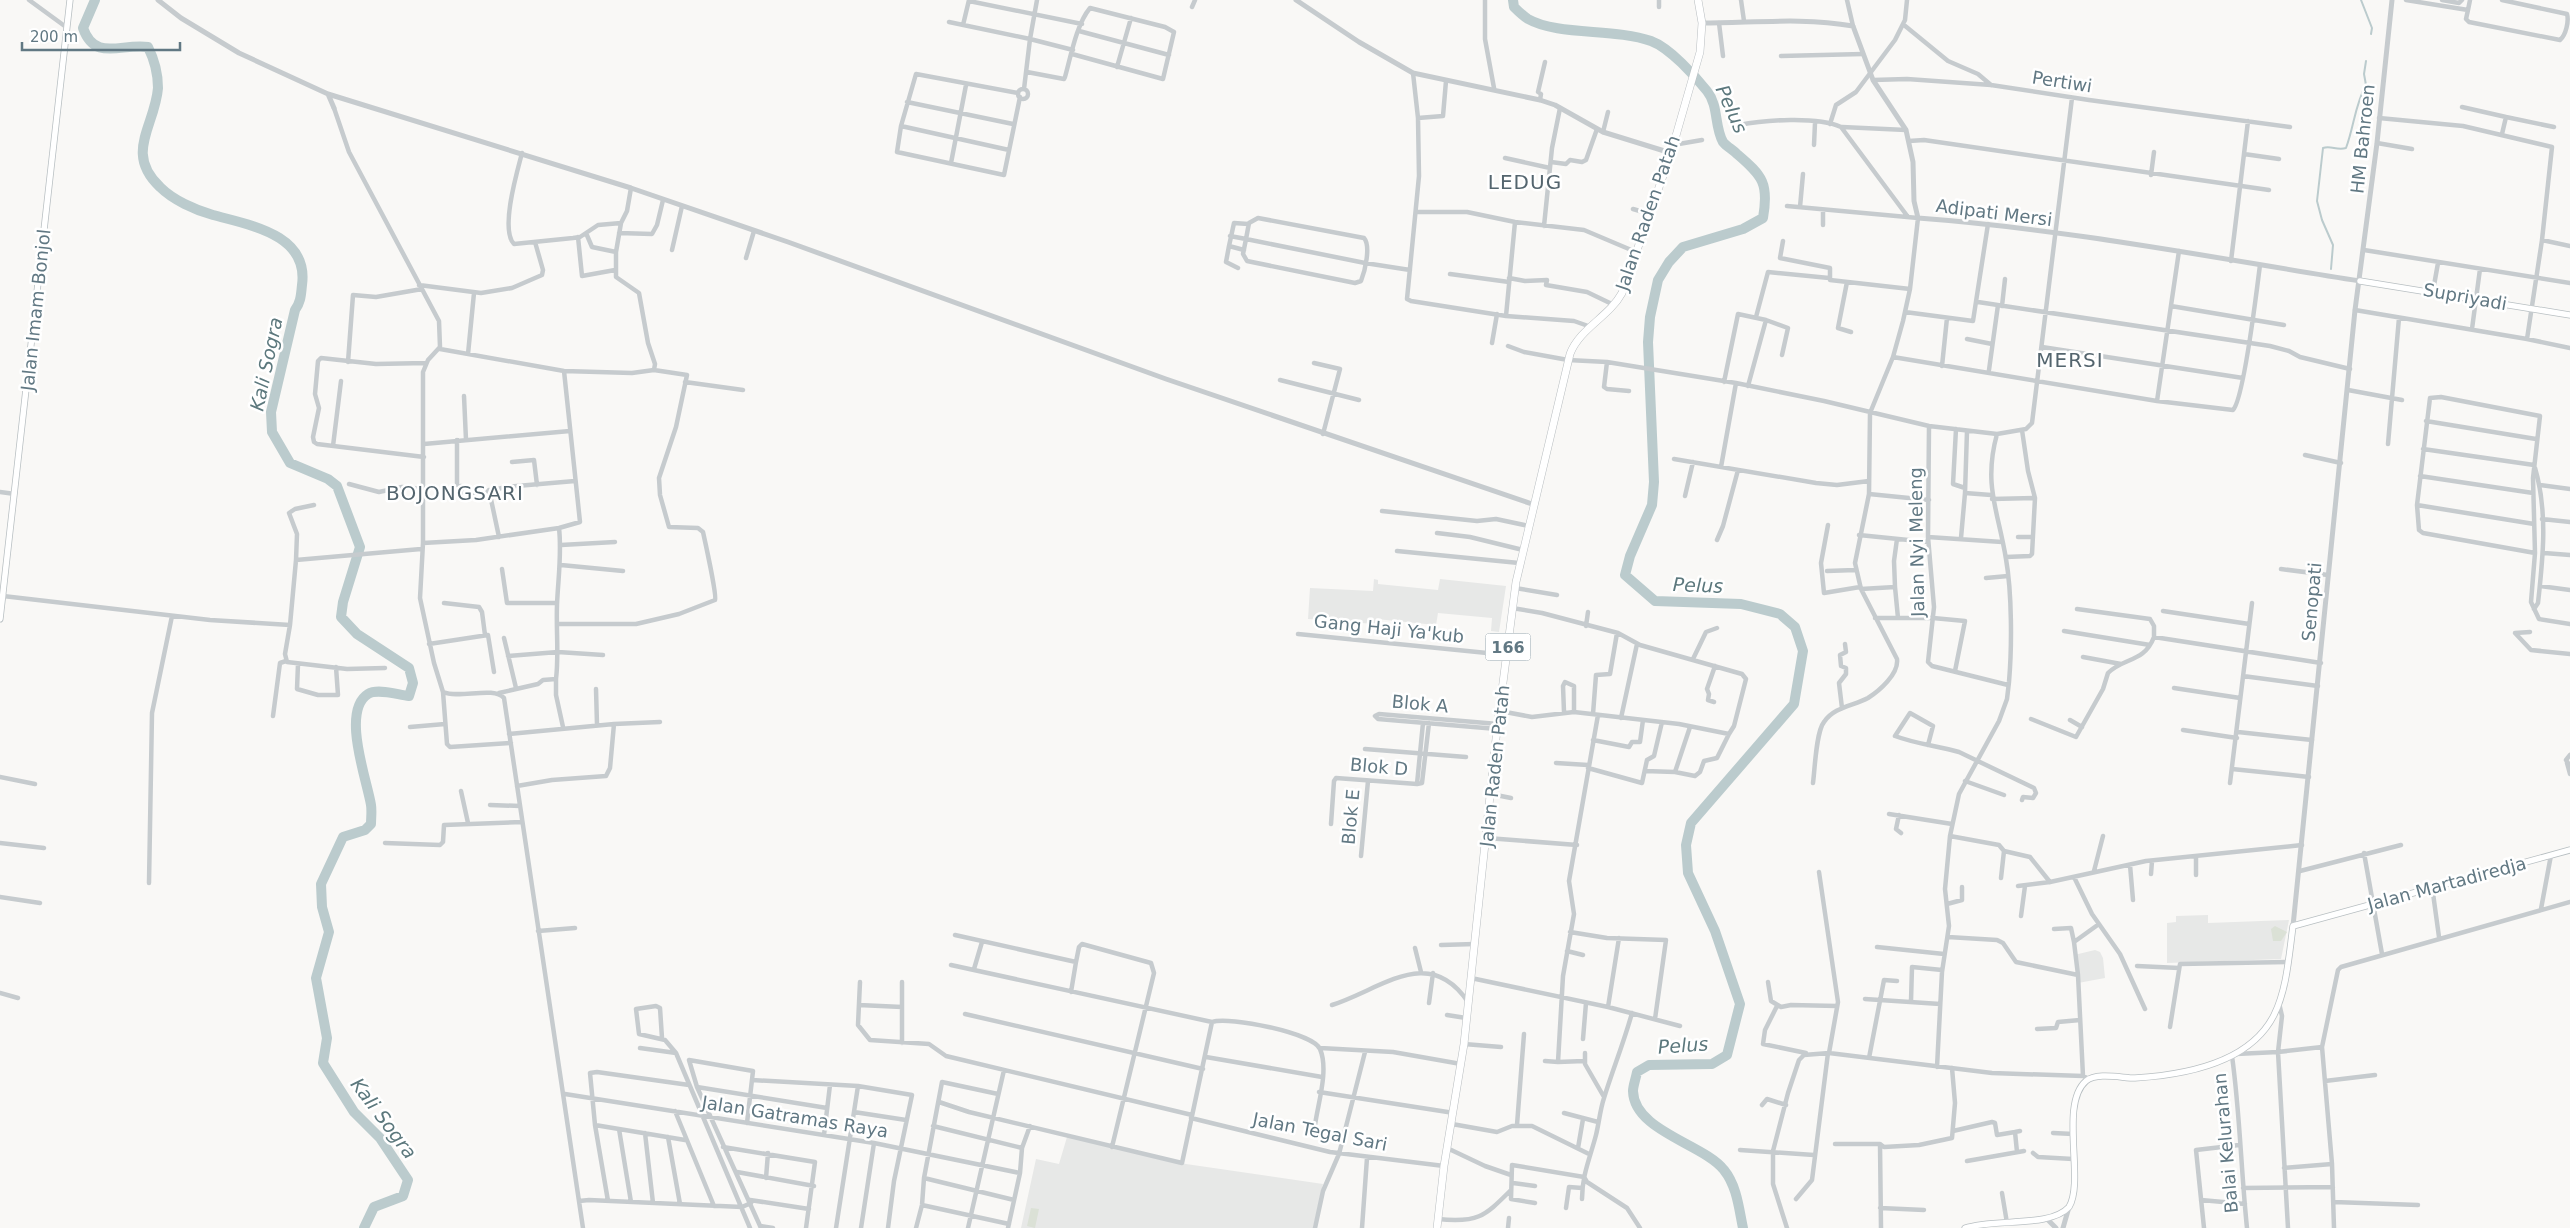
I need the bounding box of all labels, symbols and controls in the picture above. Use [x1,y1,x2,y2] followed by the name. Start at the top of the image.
[22,20,180,52] scale bar
[30,28,78,46] text: 200 m
[2031,66,2094,97] street label: Pertiwi
[1712,82,1752,137] water label: Pelus
[2346,83,2379,195] street label: HM Bahroen
[1611,132,1684,294] street label: Jalan Raden Patah
[1488,170,1562,194] district label: LEDUG
[1935,195,2053,230] street label: Adipati Mersi
[16,228,54,393] street label: Jalan Imam Bonjol
[2422,279,2509,314] street label: Supriyadi
[245,315,287,413] water label: Kali Sogra
[2036,348,2104,372] district label: MERSI
[1905,467,1928,618] street label: Jalan Nyi Meleng
[386,481,524,505] district label: BOJONGSARI
[2298,561,2325,642] street label: Senopati
[1672,573,1724,597] water label: Pelus
[1313,610,1465,647] street label: Gang Haji Ya'kub
[1486,634,1530,660] road number: 166
[1475,684,1513,849] street label: Jalan Raden Patah
[1391,691,1450,716] street label: Blok A
[1349,753,1409,780] street label: Blok D
[1338,788,1363,846] street label: Blok E
[2364,852,2529,915] street label: Jalan Martadiredja
[1657,1032,1709,1058] water label: Pelus
[2209,1072,2242,1214] street label: Balai Kelurahan
[347,1073,421,1163] water label: Kali Sogra
[699,1091,890,1142] street label: Jalan Gatramas Raya
[1250,1108,1389,1155] street label: Jalan Tegal Sari

